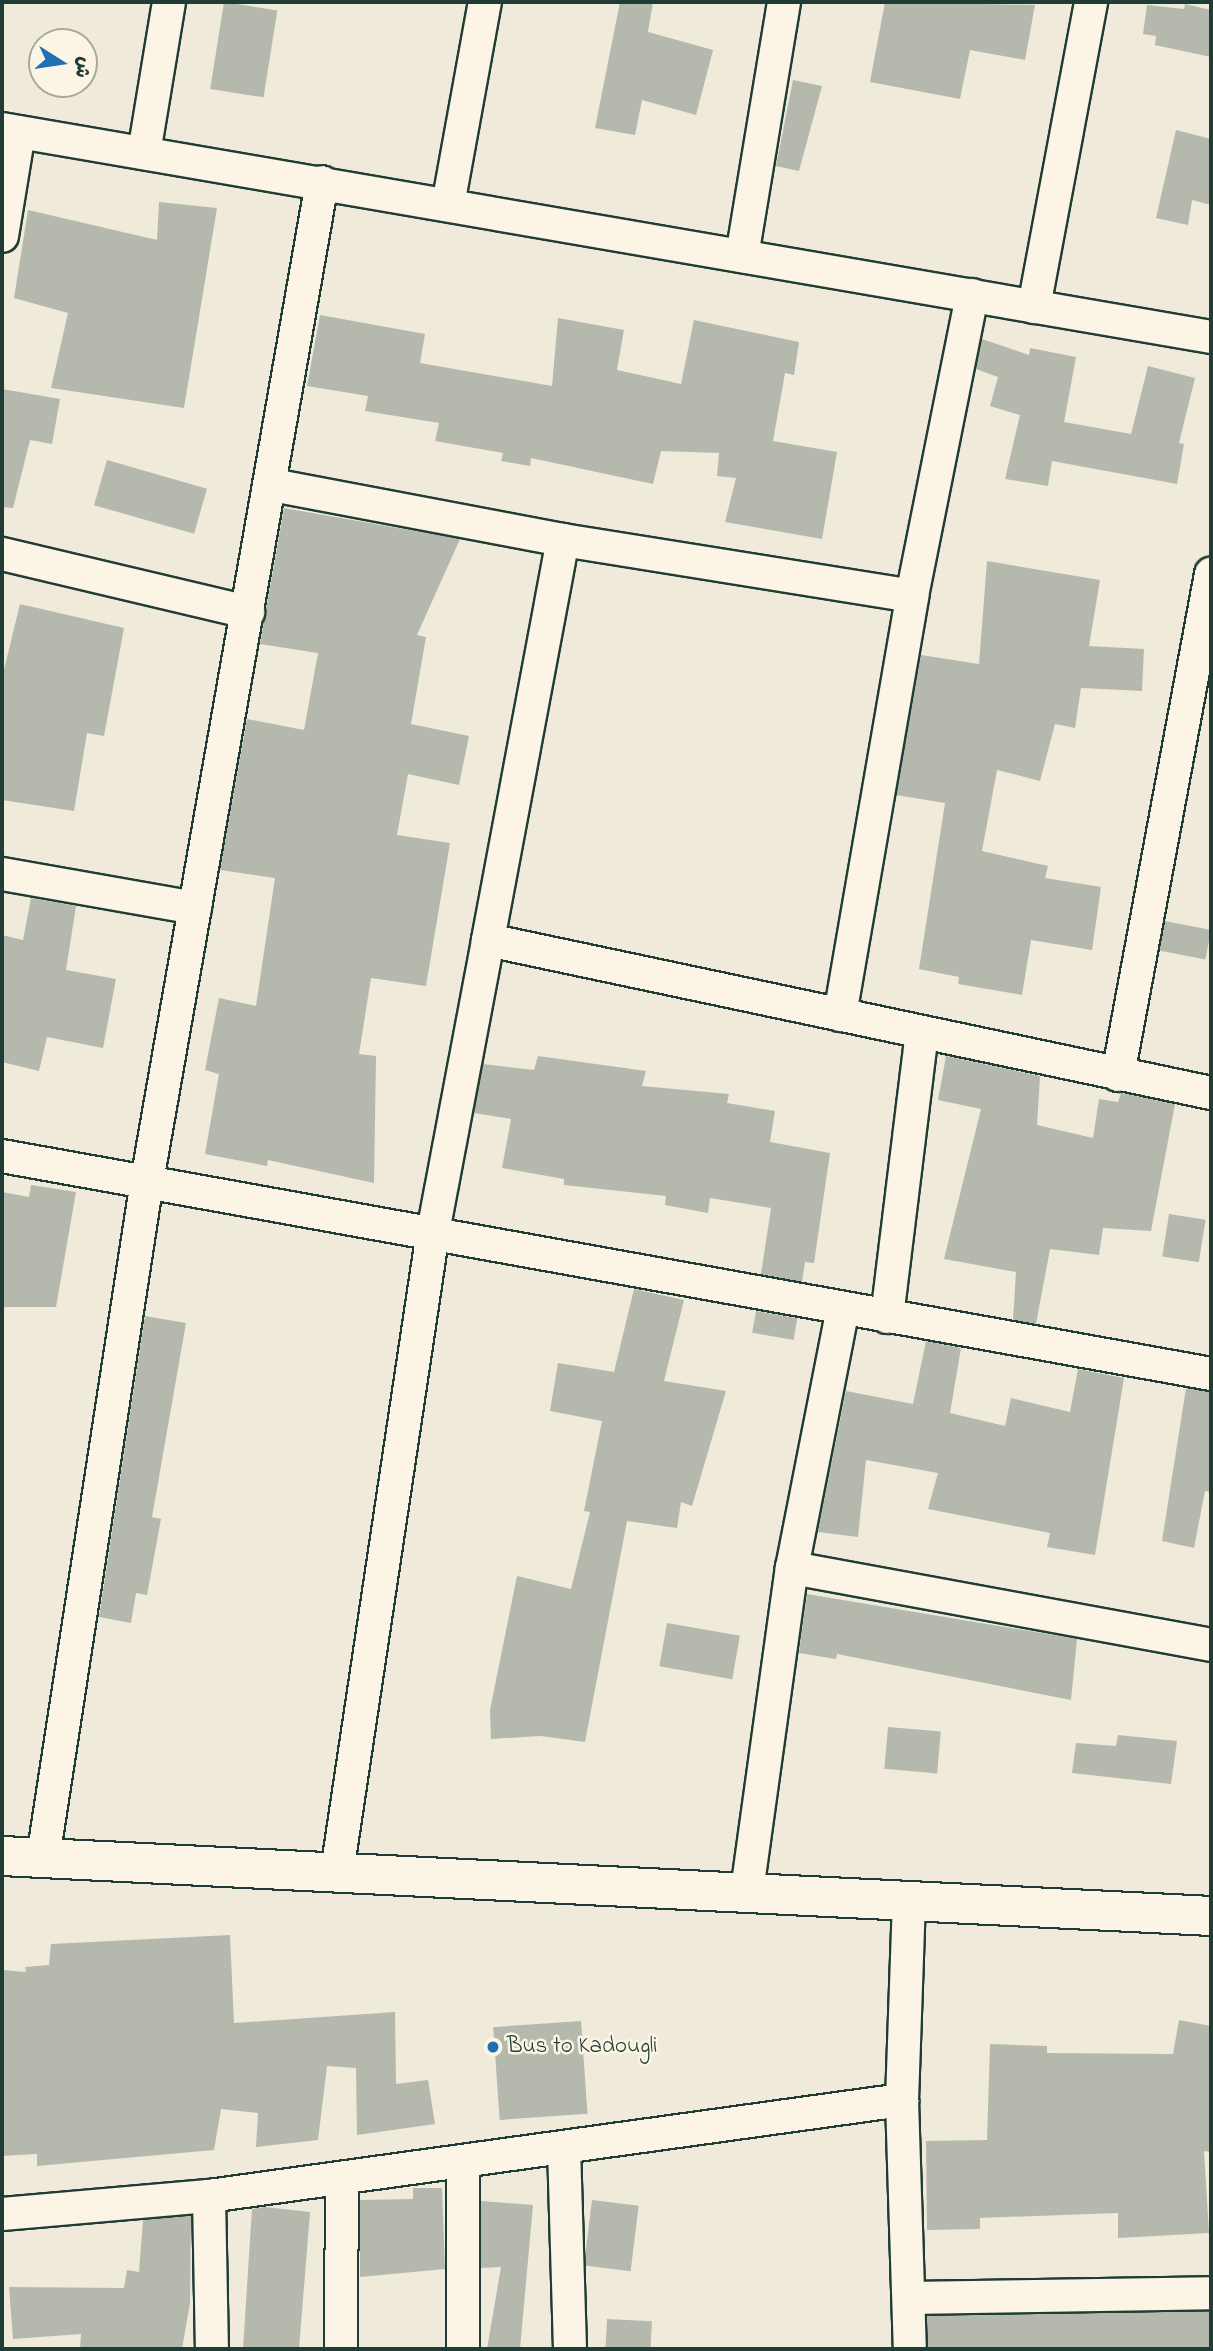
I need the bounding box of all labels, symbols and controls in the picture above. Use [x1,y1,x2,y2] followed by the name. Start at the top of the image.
[28,28,98,98] north arrow
[67,54,97,80] text: ش
[507,2033,657,2061] place label: Bus to Kadougli
[485,2039,501,2055] marker: Bus to Kadougli

